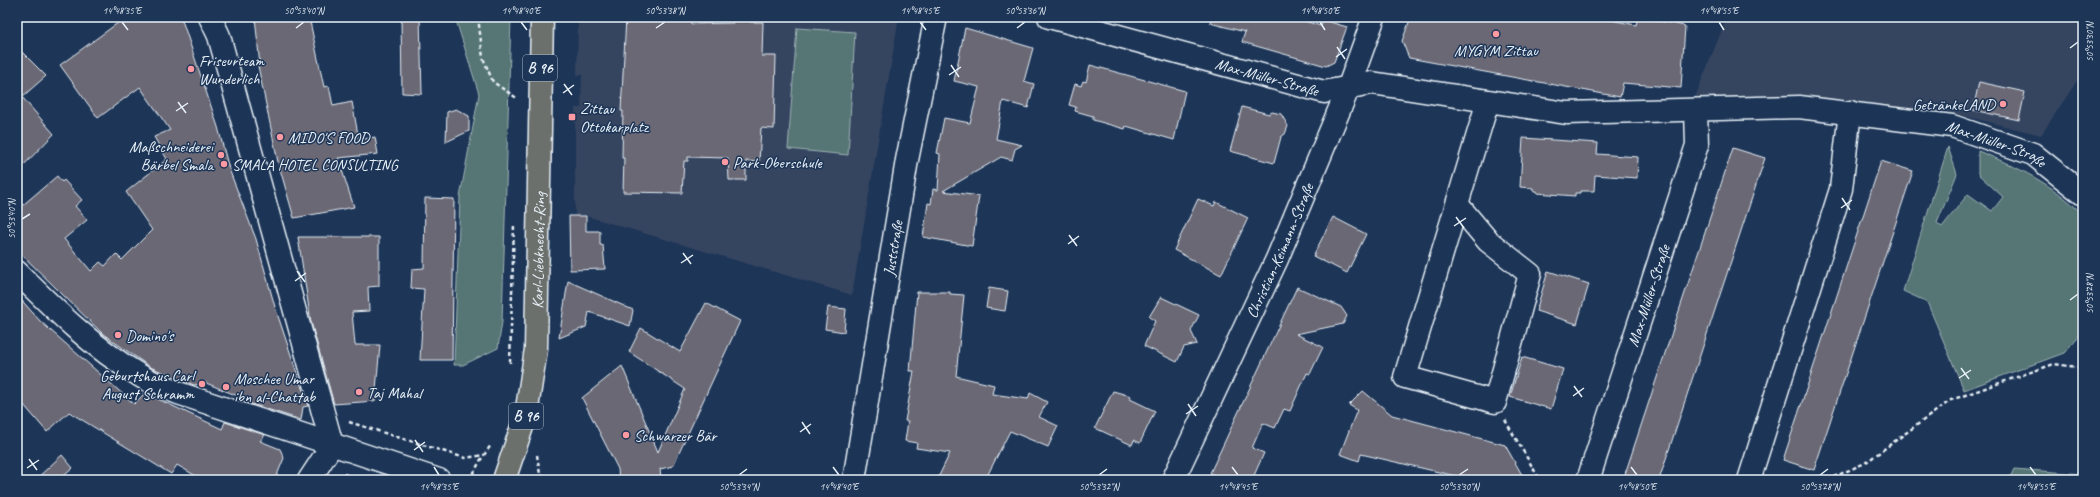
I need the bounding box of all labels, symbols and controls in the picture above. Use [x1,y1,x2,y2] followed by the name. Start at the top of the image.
[103,4,143,17] text: 14°48'35"E
[284,4,326,17] text: 50°53'40"N
[502,4,542,17] text: 14°48'40"E
[645,4,687,17] text: 50°53'38"N
[901,4,941,17] text: 14°48'45"E
[1005,4,1047,17] text: 50°53'36"N
[1301,4,1341,17] text: 14°48'50"E
[1700,4,1740,17] text: 14°48'55"E
[2083,20,2096,62] text: 50°53'30"N
[1491,29,1501,39] marker: MYGYM Zittau
[1454,41,1539,61] place label: MYGYM Zittau
[199,51,265,89] place label: Friseurteam Wunderlich
[1213,54,1322,102] street label: Max-Müller-Straße
[523,55,557,81] road number: B 96
[186,64,196,74] marker: Friseurteam Wunderlich
[1913,95,1997,115] place label: GetränkeLAND
[580,99,650,137] place label: Zittau Ottokarplatz
[1998,99,2008,109] marker: GetränkeLAND
[567,112,577,122] marker: Zittau Ottokarplatz
[1943,116,2052,173] street label: Max-Müller-Straße
[288,128,371,148] place label: MIDO'S FOOD
[275,132,285,142] marker: MIDO'S FOOD
[129,137,215,175] place label: Maßschneiderei Bärbel Smala
[216,150,226,160] marker: Maßschneiderei Bärbel Smala
[733,153,823,173] place label: Park-Oberschule
[232,155,400,175] place label: SMALA HOTEL CONSULTING
[720,157,730,167] marker: Park-Oberschule
[219,159,229,169] marker: SMALA HOTEL CONSULTING
[1242,179,1319,321] street label: Christian-Keimann-Straße
[528,191,550,309] street label: Karl-Liebknecht-Ring
[5,197,18,239] text: 50°53'40"N
[879,217,908,278] street label: Juststraße
[1623,241,1675,349] street label: Max-Müller-Straße
[2083,272,2096,314] text: 50°53'28"N
[126,326,175,346] place label: Domino's
[113,330,123,340] marker: Domino's
[100,366,197,404] place label: Geburtshaus Carl August Schramm
[234,369,316,407] place label: Moschee Umar ibn al-Chattab
[197,379,207,389] marker: Geburtshaus Carl August Schramm
[221,382,231,392] marker: Moschee Umar ibn al-Chattab
[367,383,425,403] place label: Taj Mahal
[354,387,364,397] marker: Taj Mahal
[509,403,543,429] road number: B 96
[634,426,719,446] place label: Schwarzer Bär
[621,430,631,440] marker: Schwarzer Bär
[420,480,460,493] text: 14°48'35"E
[719,480,761,493] text: 50°53'34"N
[820,480,860,493] text: 14°48'40"E
[1079,480,1121,493] text: 50°53'32"N
[1219,480,1259,493] text: 14°48'45"E
[1439,480,1481,493] text: 50°53'30"N
[1618,480,1658,493] text: 14°48'50"E
[1800,480,1842,493] text: 50°53'28"N
[2017,480,2057,493] text: 14°48'55"E

